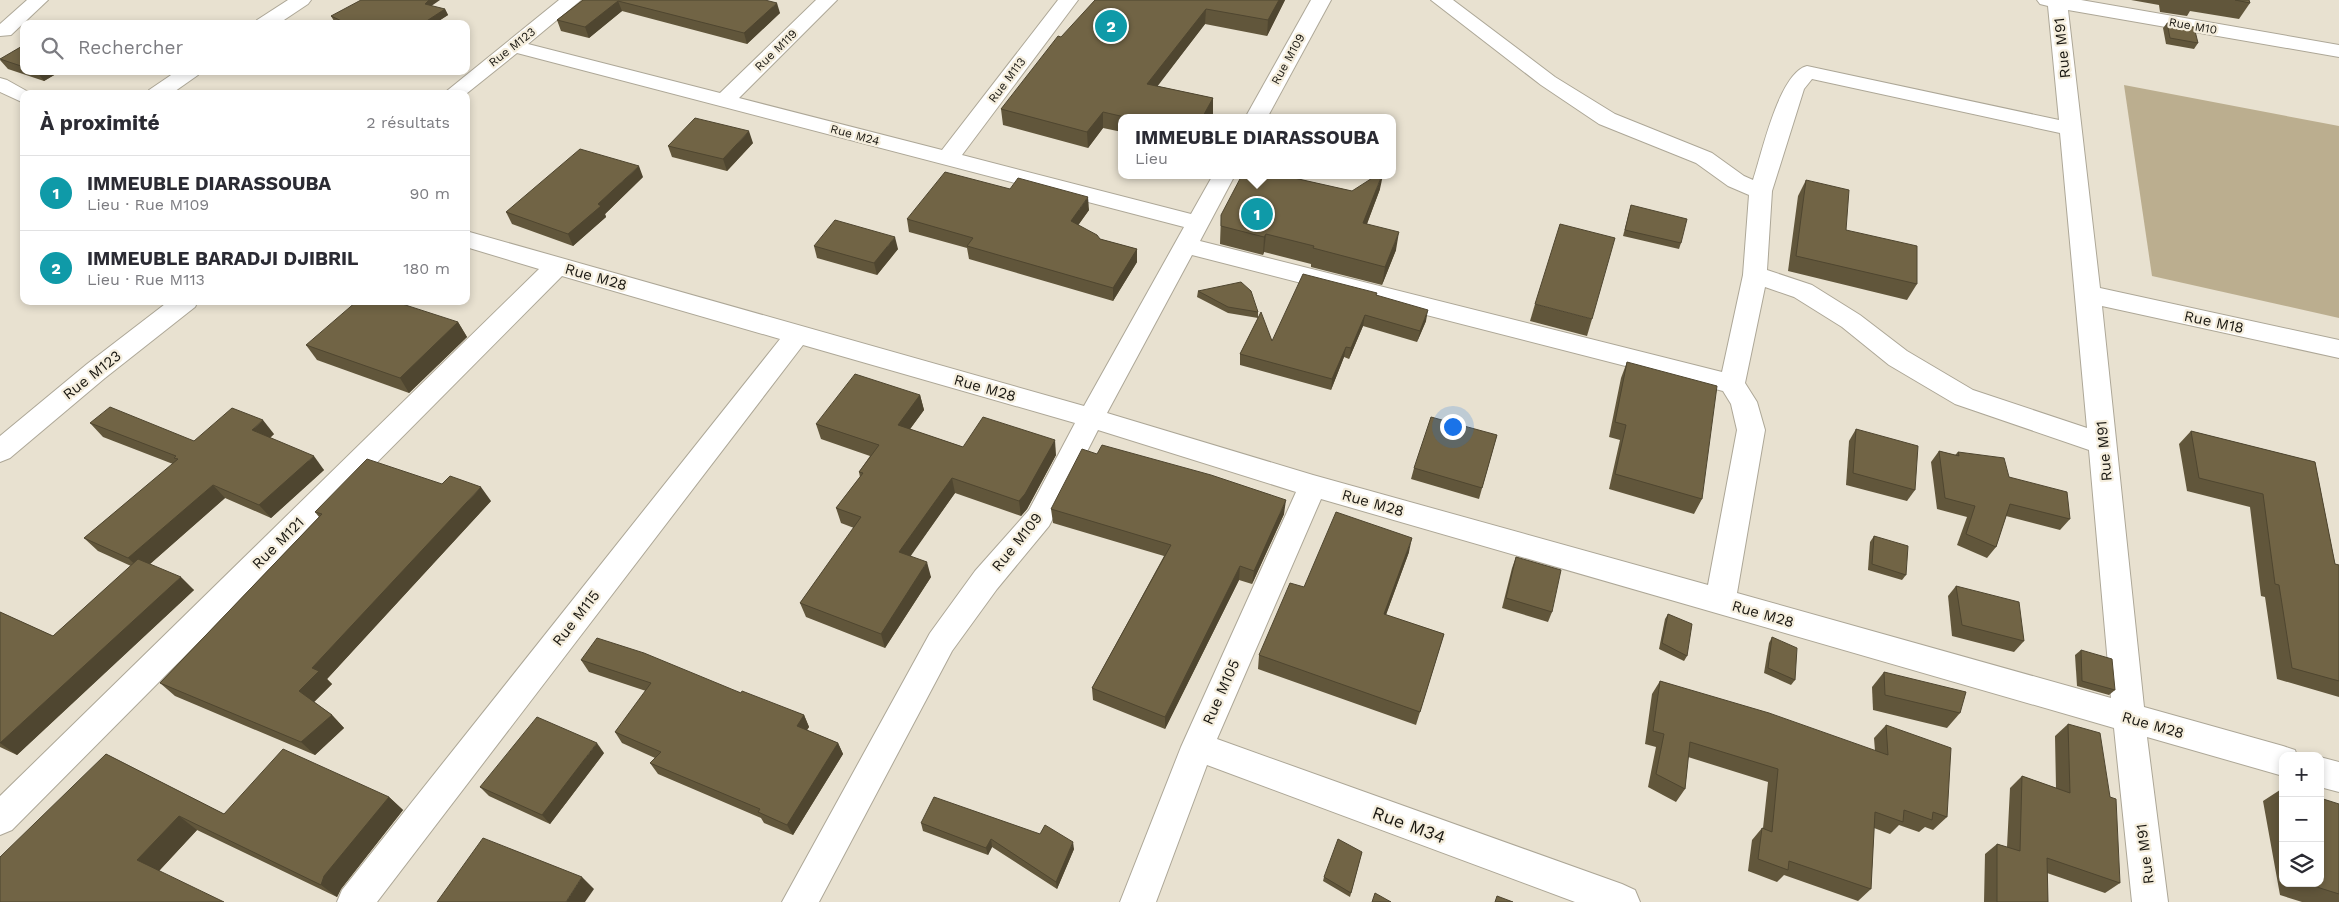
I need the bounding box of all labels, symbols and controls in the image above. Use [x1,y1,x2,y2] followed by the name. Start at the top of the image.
[1095,7,1127,45] pin: 2
[2168,15,2218,37] street label: Rue M10
[2050,17,2074,79] street label: Rue M91
[20,20,470,75] search box
[486,24,538,70] street label: Rue M123
[752,26,800,74] street label: Rue M119
[1268,31,1308,87] street label: Rue M109
[38,34,66,62] icon: search
[78,36,183,59] text: Rechercher
[985,55,1029,105] street label: Rue M113
[40,110,160,135] text: À proximité
[366,113,450,132] text: 2 résultats
[1118,114,1396,179] popup
[829,122,881,148] street label: Rue M24
[1135,126,1379,149] text: IMMEUBLE DIARASSOUBA
[1135,149,1168,168] text: Lieu
[87,172,331,195] text: IMMEUBLE DIARASSOUBA
[53,184,59,203] text: 1
[409,184,450,203] text: 90 m
[87,195,209,214] text: Lieu · Rue M109
[1241,195,1273,233] pin: 1
[87,247,359,270] text: IMMEUBLE BARADJI DJIBRIL
[51,259,61,278] text: 2
[403,259,450,278] text: 180 m
[563,260,629,294] street label: Rue M28
[87,270,205,289] text: Lieu · Rue M113
[2182,307,2246,337] street label: Rue M18
[59,347,125,403] street label: Rue M123
[952,371,1018,405] street label: Rue M28
[1440,414,1466,440] your location
[2092,420,2116,482] street label: Rue M91
[1340,486,1406,520] street label: Rue M28
[988,509,1046,575] street label: Rue M109
[248,513,308,573] street label: Rue M121
[549,586,603,650] street label: Rue M115
[1730,597,1796,631] street label: Rue M28
[1199,657,1243,727] street label: Rue M105
[2120,708,2186,742] street label: Rue M28
[2279,752,2324,887] map controls
[2279,752,2324,797] button: +
[2279,797,2324,842] button: −
[1370,802,1449,847] street label: Rue M34
[2132,823,2158,885] street label: Rue M91
[2279,842,2324,887] button: layers

